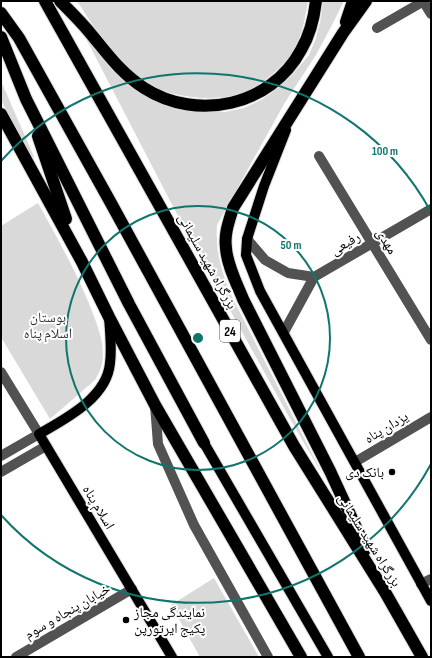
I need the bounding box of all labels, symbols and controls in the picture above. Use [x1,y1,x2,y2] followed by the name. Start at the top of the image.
[372,144,398,159] text: 100 m
[174,211,241,312] street label: بزرگراه شهید سلیمانی
[372,225,401,257] street label: مهدی
[327,228,363,259] street label: رفیعی
[281,238,301,253] text: 50 m
[24,309,72,343] park label: بوستان اسلام پناه
[220,320,240,342] road number: 24
[191,331,205,345] centre of rings
[361,408,411,447] street label: یزدان پناه
[345,464,384,481] place label: بانک دی
[387,467,397,477] marker: بانک دی
[78,482,118,533] street label: اسلام پناه
[334,491,405,590] street label: بزرگراه شهید سلیمانی
[21,580,114,644] street label: خیابان پنجاه و سوم
[133,604,206,638] place label: نمایندگی مجاز پکیج ایرتورپن
[121,615,131,625] marker: نمایندگی مجاز پکیج ایرتورپن

